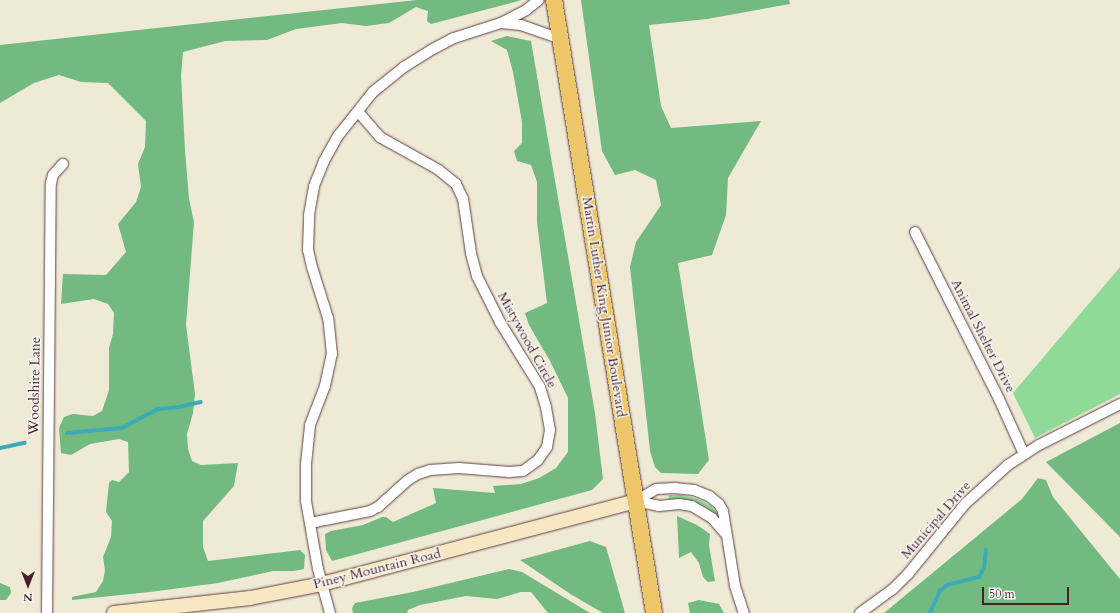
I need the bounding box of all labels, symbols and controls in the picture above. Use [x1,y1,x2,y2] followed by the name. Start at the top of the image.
[578,196,630,418] street label: Martin Luther King Junior Boulevard
[947,276,1019,396] street label: Animal Shelter Drive
[494,289,560,391] street label: Mistywood Circle
[26,337,44,435] street label: Woodshire Lane
[898,478,974,562] street label: Municipal Drive
[311,545,443,593] street label: Piney Mountain Road
[8,565,48,605] north arrow
[984,579,1071,605] scale bar
[989,586,1015,602] text: 50 m
[23,590,33,605] text: N

